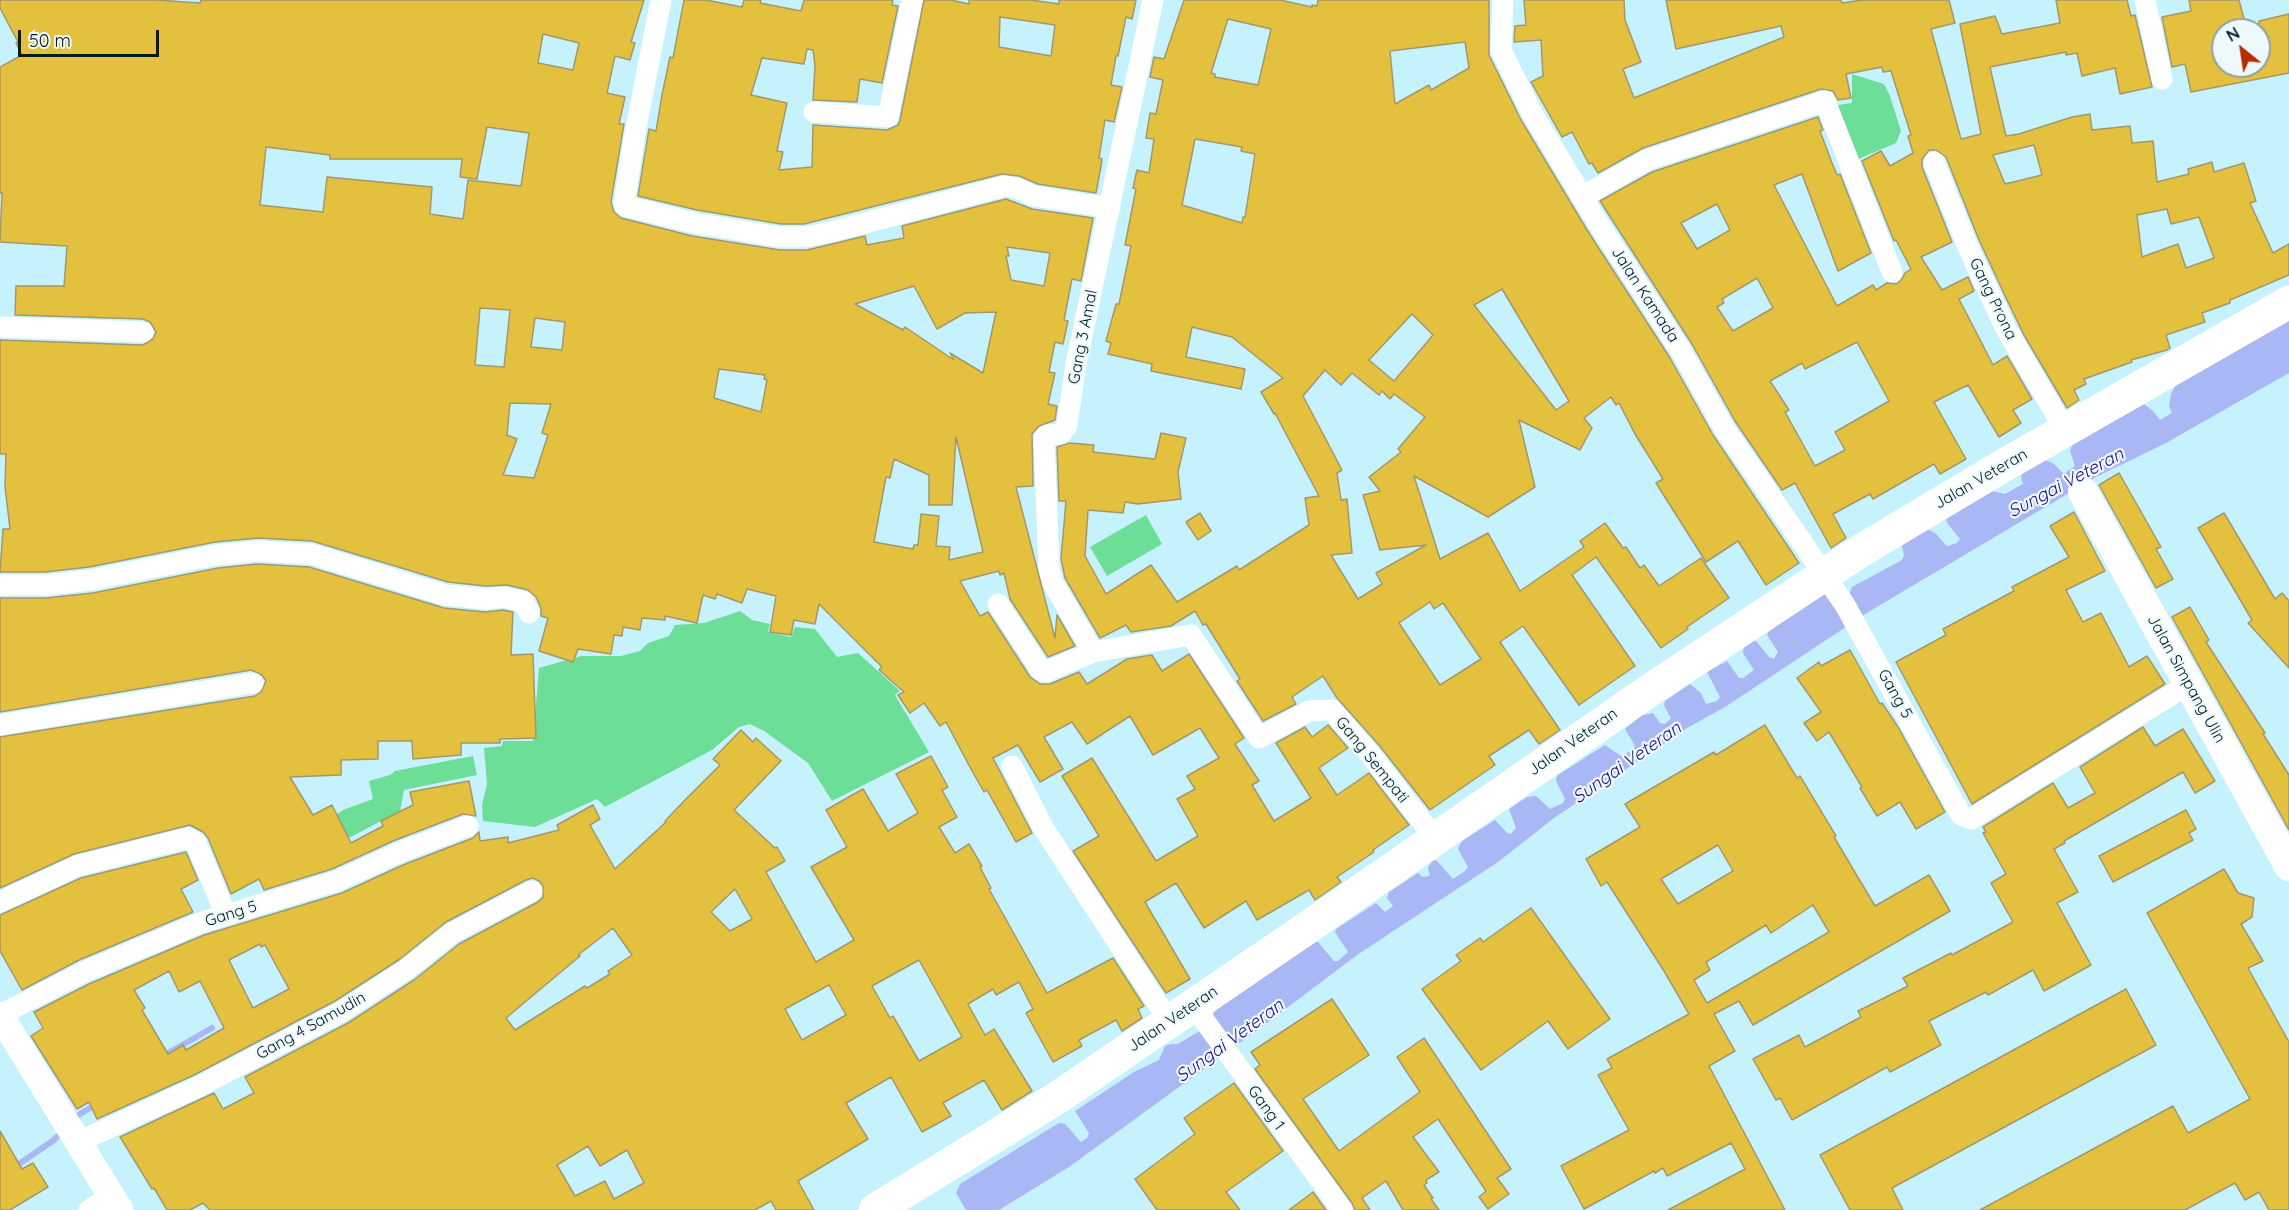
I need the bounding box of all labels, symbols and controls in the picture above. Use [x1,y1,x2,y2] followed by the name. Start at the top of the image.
[21,18,162,56] scale bar
[2211,18,2271,78] north arrow
[2223,23,2243,46] text: N
[29,29,71,52] text: 50 m
[1607,244,1683,346] street label: Jalan Kamada
[1965,255,2021,343] street label: Gang Prona
[1064,288,1102,386] street label: Gang 3 Amal
[2005,444,2127,522] water label: Sungai Veteran
[1931,445,2031,513] street label: Jalan Veteran
[2143,612,2229,746] street label: Jalan Simpang Ulin
[1874,666,1916,722] street label: Gang 5
[1525,704,1621,780] street label: Jalan Veteran
[1331,713,1413,807] street label: Gang Sempati
[1569,718,1685,808] water label: Sungai Veteran
[203,897,259,931] street label: Gang 5
[1124,982,1222,1056] street label: Jalan Veteran
[253,988,369,1064] street label: Gang 4 Samudin
[1172,995,1288,1087] water label: Sungai Veteran
[1243,1082,1289,1134] street label: Gang 1

